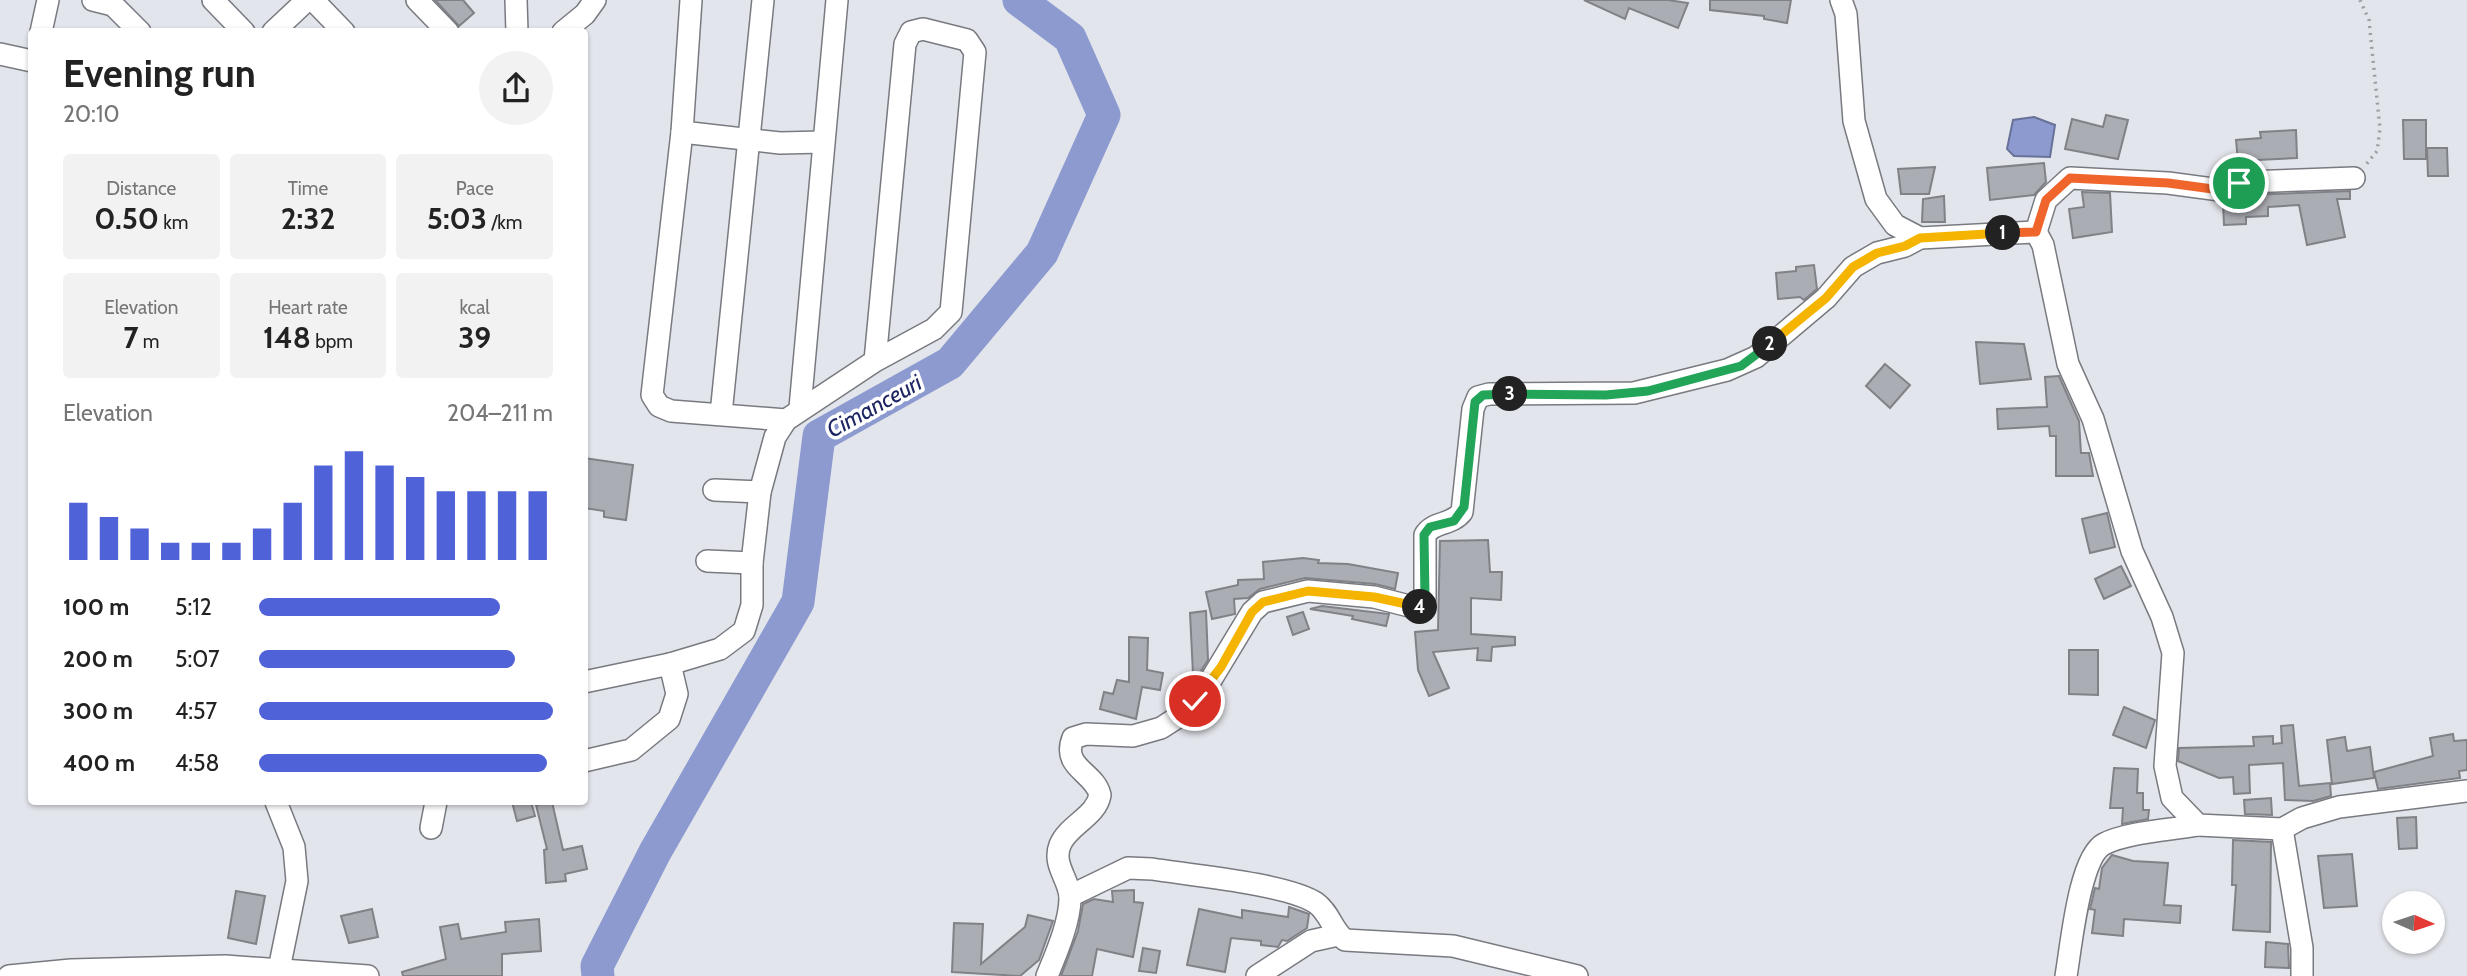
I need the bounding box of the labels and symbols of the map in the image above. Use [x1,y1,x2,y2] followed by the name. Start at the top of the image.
[2209,153,2269,213] pin
[1986,216,2021,250] pin: 1
[1752,326,1788,362] pin: 2
[822,368,927,444] water label: Cimanceuri
[1492,376,1528,412] pin: 3
[1402,590,1438,624] pin: 4
[1165,671,1225,731] pin
[2382,891,2445,954] north arrow

